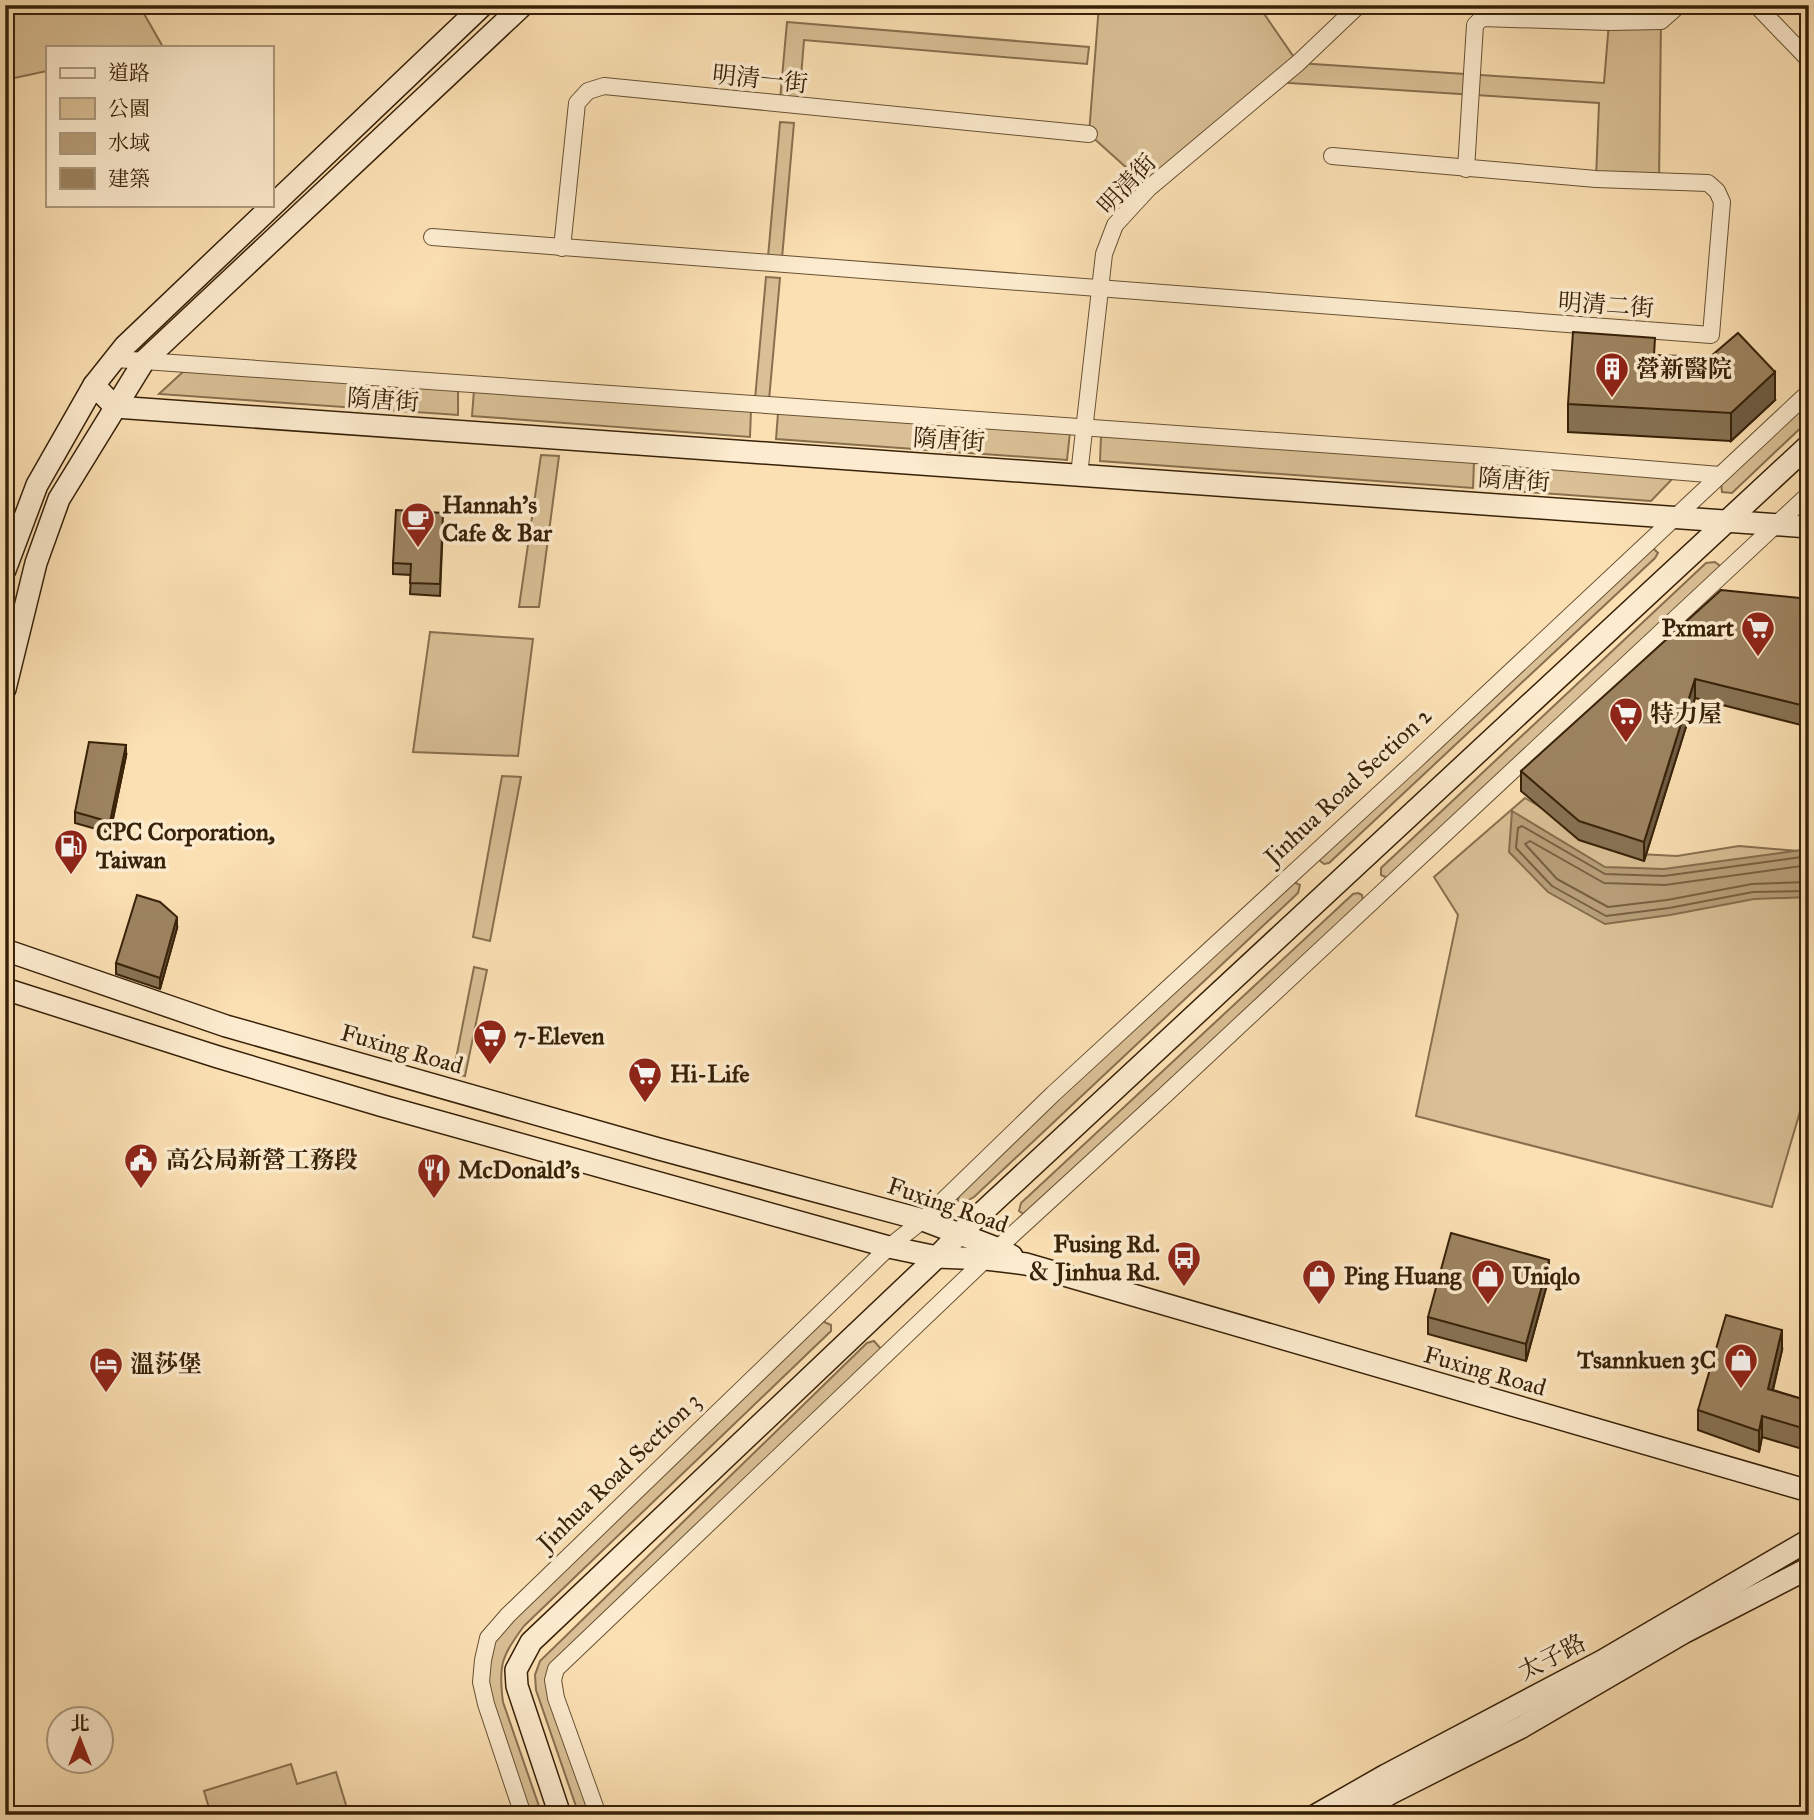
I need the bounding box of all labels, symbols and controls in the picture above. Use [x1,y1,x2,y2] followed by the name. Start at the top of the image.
[46,46,273,206] legend
[711,59,809,99] street label: 明清一街
[108,60,150,86] text: 道路
[108,96,150,122] text: 公園
[108,130,150,156] text: 水域
[1091,147,1163,221] street label: 明清街
[108,166,150,192] text: 建築
[1557,287,1655,323] street label: 明清二街
[1593,350,1631,399] building icon: 營新醫院
[1636,354,1732,384] place label: 營新醫院
[346,383,420,417] street label: 隋唐街
[912,423,986,457] street label: 隋唐街
[1477,463,1551,497] street label: 隋唐街
[442,490,553,548] place label: Hannah’s Cafe & Bar
[399,500,437,549] cafe icon: Hannah’s Cafe & Bar
[1739,609,1777,658] supermarket icon: Pxmart
[1662,613,1734,643] place label: Pxmart
[1607,695,1645,744] supermarket icon: 特力屋
[1650,699,1722,729] place label: 特力屋
[1256,701,1438,873] street label: Jinhua Road Section 2
[95,817,275,875] place label: CPC Corporation, Taiwan
[52,827,90,876] fuel station icon: CPC Corporation, Taiwan
[337,1017,467,1081] street label: Fuxing Road
[471,1017,509,1066] supermarket icon: 7-Eleven
[514,1021,604,1051] place label: 7-Eleven
[626,1055,664,1104] supermarket icon: Hi-Life
[670,1059,749,1089] place label: Hi-Life
[122,1141,160,1190] public building icon: 高公局新營工務段
[166,1145,358,1175] place label: 高公局新營工務段
[415,1151,453,1200] restaurant icon: McDonald's
[458,1155,580,1185] place label: McDonald's
[884,1170,1012,1240] street label: Fuxing Road
[1026,1229,1160,1287] place label: Fusing Rd. ＆ Jinhua Rd.
[1165,1239,1203,1288] bus stop icon: Fusing Rd. ＆ Jinhua Rd.
[1300,1257,1338,1306] shop icon: Ping Huang
[1469,1257,1507,1306] shop icon: Uniqlo
[1344,1261,1462,1291] place label: Ping Huang
[1512,1261,1580,1291] place label: Uniqlo
[1420,1339,1550,1403] street label: Fuxing Road
[1722,1341,1760,1390] shop icon: Tsannkuen 3C
[87,1345,125,1394] hotel icon: 溫莎堡
[1576,1345,1716,1375] place label: Tsannkuen 3C
[130,1349,202,1379] place label: 溫莎堡
[529,1386,707,1560] street label: Jinhua Road Section 3
[1513,1627,1591,1687] street label: 太子路
[46,1704,116,1774] north arrow
[70,1712,90,1735] text: 北

